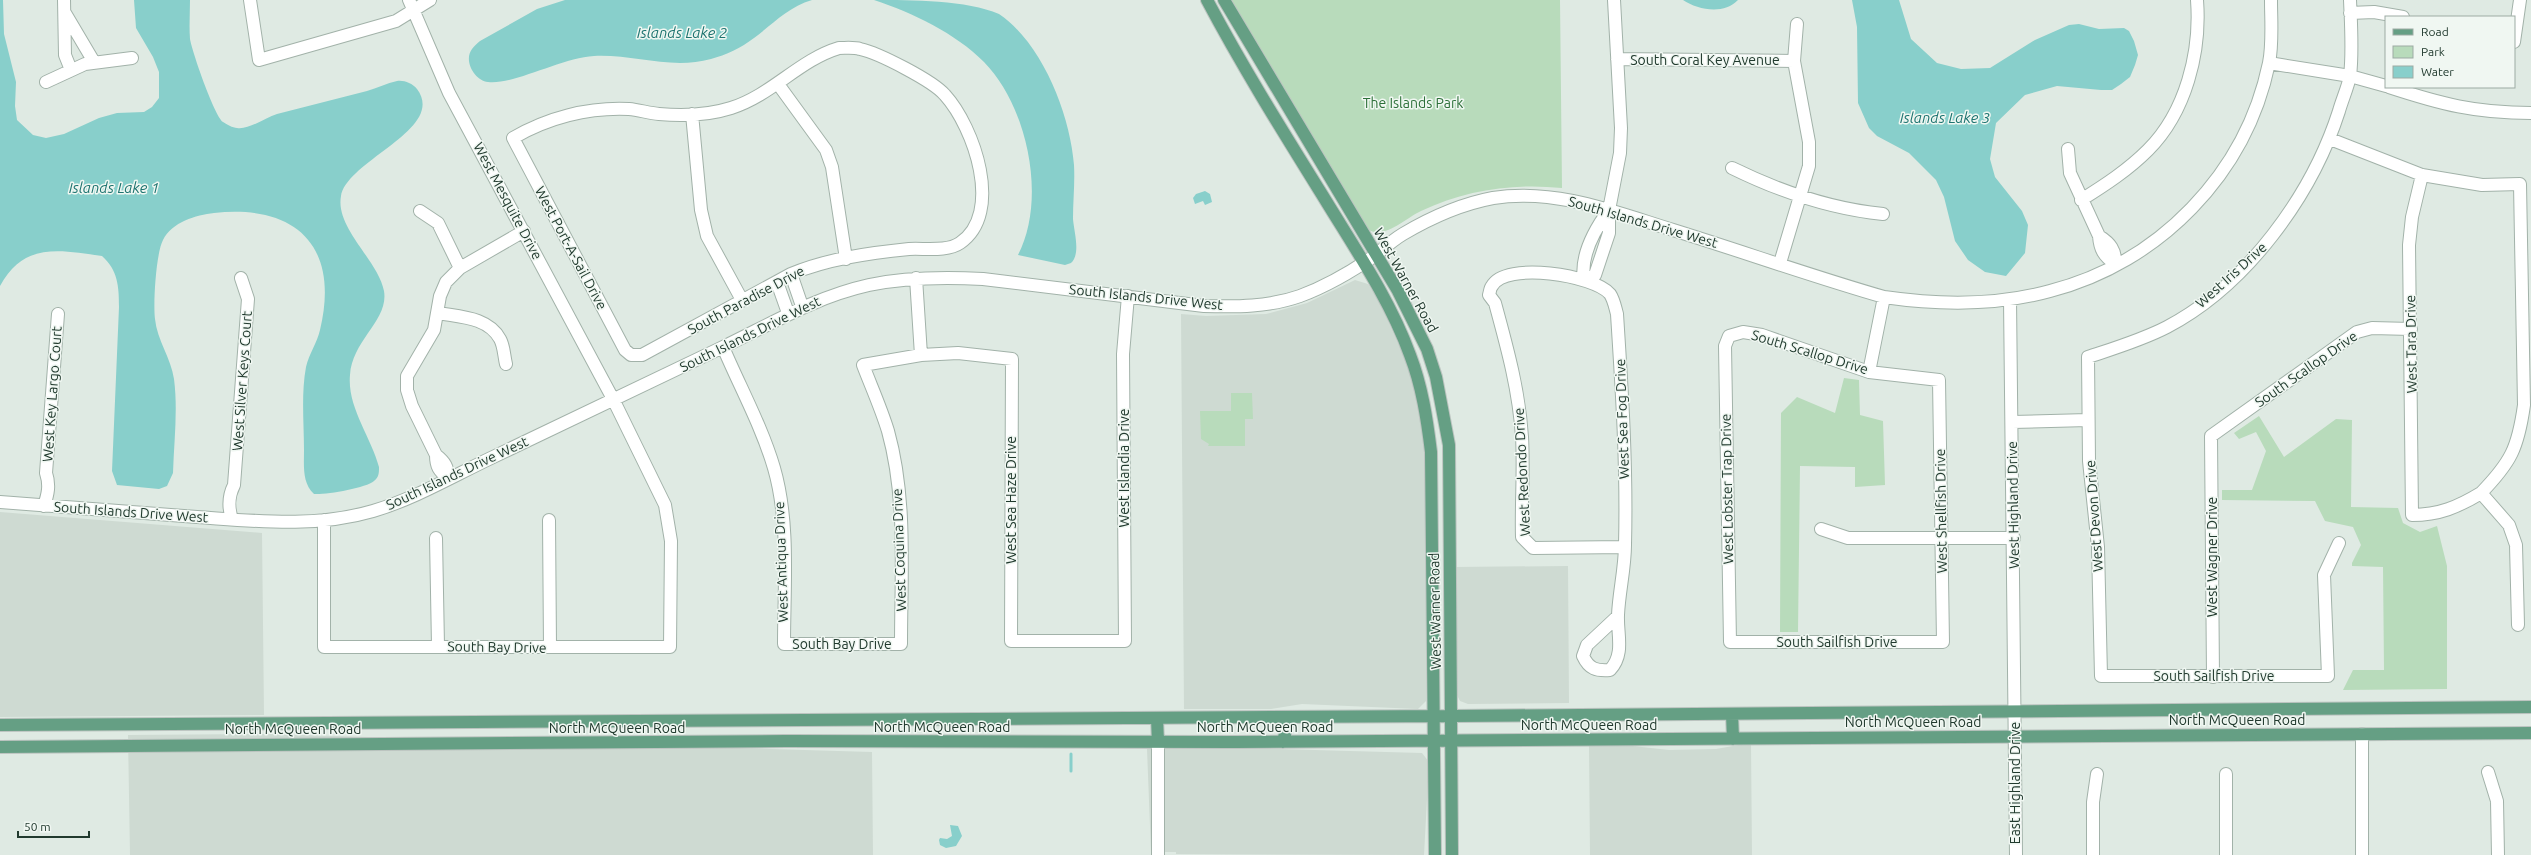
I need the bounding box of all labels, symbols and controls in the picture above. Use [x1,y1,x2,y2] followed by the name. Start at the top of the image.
[2385,16,2515,88] legend
[637,24,727,41] water label: Islands Lake 2
[2421,25,2449,38] text: Road
[2421,45,2445,58] text: Park
[1630,52,1780,68] street label: South Coral Key Avenue
[2421,65,2454,78] text: Water
[1363,95,1463,111] park label: The Islands Park
[1900,109,1990,126] water label: Islands Lake 3
[470,140,546,262] street label: West Mesquite Drive
[69,179,159,196] water label: Islands Lake 1
[532,184,610,312] street label: West Port-A-Sail Drive
[1566,193,1720,251] street label: South Islands Drive West
[1371,225,1441,335] street label: West Warner Road
[2192,239,2270,311] street label: West Iris Drive
[685,262,807,338] street label: South Paradise Drive
[1068,281,1224,313] street label: South Islands Drive West
[677,293,823,375] street label: South Islands Drive West
[2402,295,2420,393] street label: West Tara Drive
[229,310,255,452] street label: West Silver Keys Court
[39,325,65,462] street label: West Key Largo Court
[1750,327,1870,377] street label: South Scallop Drive
[2252,328,2360,410] street label: South Scallop Drive
[1612,358,1632,480] street label: West Sea Fog Drive
[1511,407,1533,537] street label: West Redondo Drive
[1116,409,1132,527] street label: West Islandia Drive
[1718,413,1736,565] street label: West Lobster Trap Drive
[384,433,531,513] street label: South Islands Drive West
[1003,436,1019,564] street label: West Sea Haze Drive
[2004,441,2022,569] street label: West Highland Drive
[1932,448,1950,574] street label: West Shellfish Drive
[2082,460,2106,572] street label: West Devon Drive
[889,488,909,612] street label: West Coquina Drive
[2204,497,2220,617] street label: West Wagner Drive
[53,499,209,525] street label: South Islands Drive West
[771,501,791,623] street label: West Antiqua Drive
[1426,552,1444,670] street label: West Warner Road
[1777,634,1897,650] street label: South Sailfish Drive
[792,636,892,652] street label: South Bay Drive
[447,638,547,656] street label: South Bay Drive
[2154,668,2274,684] street label: South Sailfish Drive
[2169,712,2305,728] street label: North McQueen Road
[1845,714,1981,730] street label: North McQueen Road
[1521,717,1657,733] street label: North McQueen Road
[874,719,1010,735] street label: North McQueen Road
[1197,719,1333,735] street label: North McQueen Road
[549,720,685,736] street label: North McQueen Road
[225,721,361,737] street label: North McQueen Road
[2007,722,2023,844] street label: East Highland Drive
[18,813,89,839] scale bar
[24,820,51,833] text: 50 m

